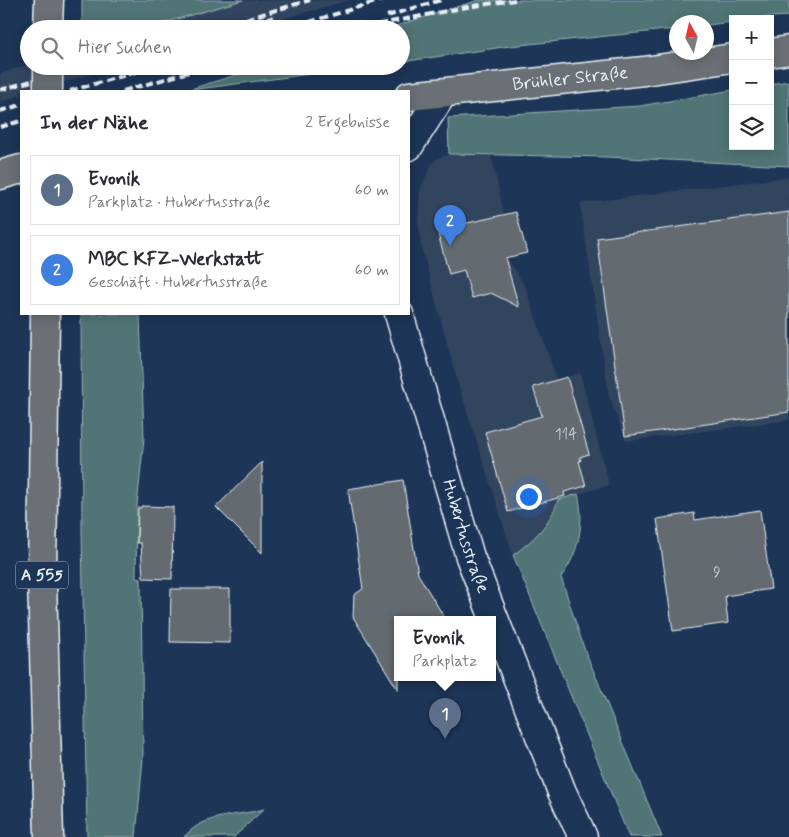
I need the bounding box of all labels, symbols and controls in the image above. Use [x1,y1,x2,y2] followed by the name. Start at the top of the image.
[669,15,714,60] north arrow
[729,15,774,150] map controls
[729,15,774,60] button: +
[20,20,410,75] search box
[38,34,66,62] icon: search
[78,35,172,60] text: Hier suchen
[729,60,774,105] button: −
[511,61,629,97] street label: Brühler Straße
[729,105,774,150] button: layers
[40,109,148,137] text: In der Nähe
[305,112,390,133] text: 2 Ergebnisse
[88,167,140,192] text: Evonik
[53,180,61,201] text: 1
[355,180,389,201] text: 60 m
[88,192,271,213] text: Parkplatz · Hubertusstraße
[434,205,466,246] pin: 2
[88,247,264,272] text: MBC KFZ-Werkstatt
[53,260,61,281] text: 2
[355,260,389,281] text: 60 m
[88,272,268,293] text: Geschäft · Hubertusstraße
[555,425,577,445] house number: 114
[436,476,495,597] street label: Hubertusstraße
[516,484,542,510] your location
[16,562,68,588] road number: A 555
[713,563,721,583] house number: 9
[394,616,496,681] popup
[413,626,465,651] text: Evonik
[413,651,477,672] text: Parkplatz
[429,698,461,739] pin: 1

